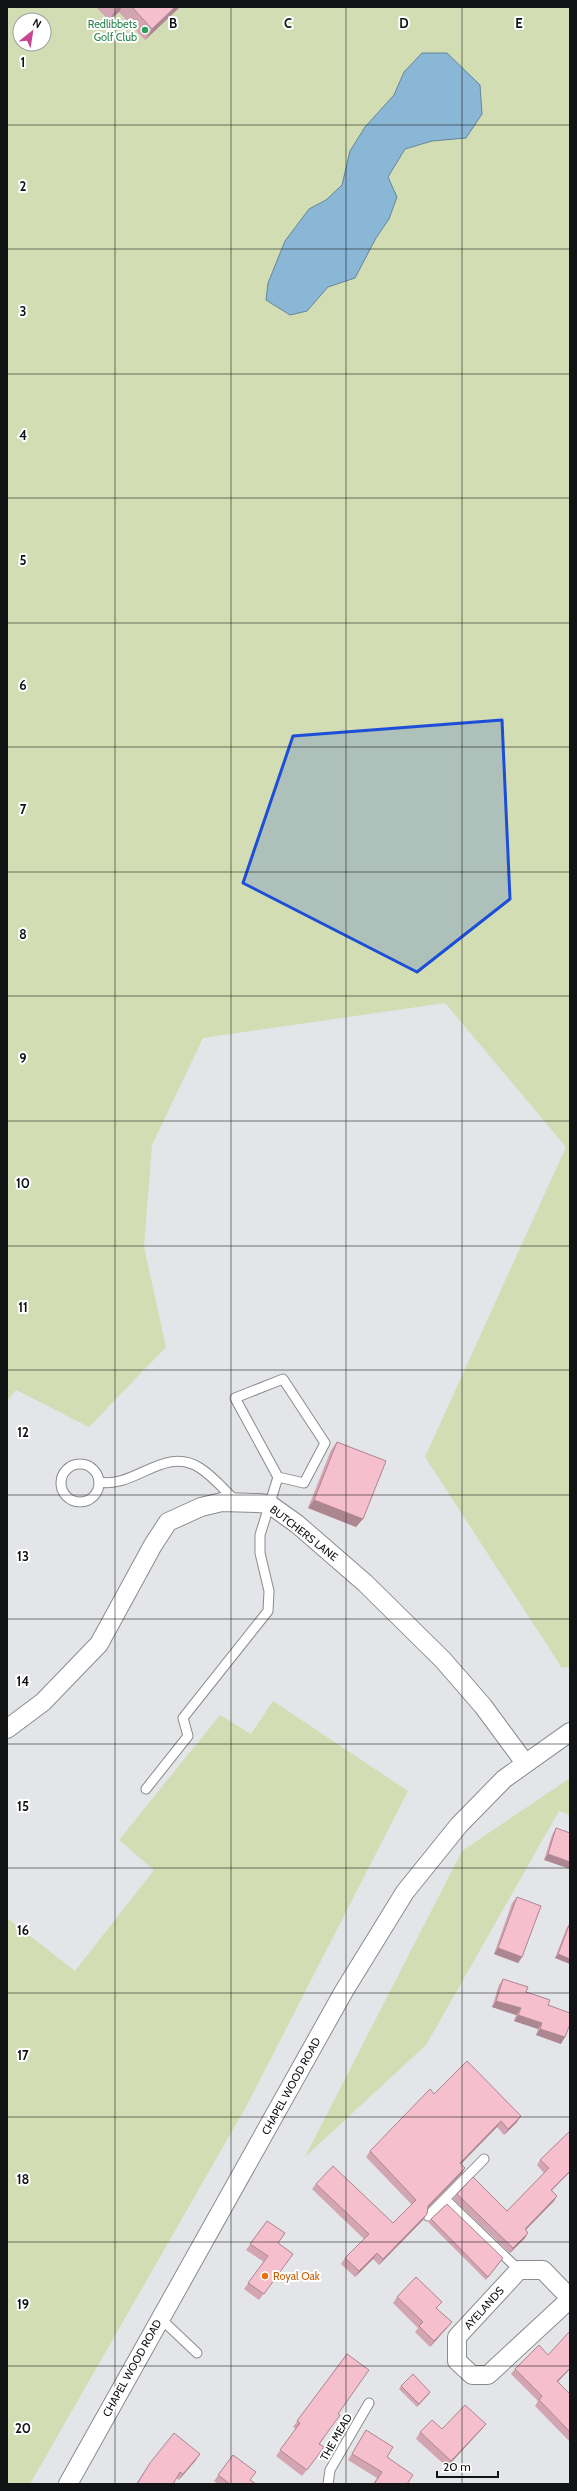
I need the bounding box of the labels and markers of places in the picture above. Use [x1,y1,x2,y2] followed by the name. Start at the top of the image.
[88,17,137,44] place label: Redlibbets Golf Club
[140,25,150,35] marker: Redlibbets Golf Club
[273,2269,320,2283] place label: Royal Oak
[260,2271,270,2281] marker: Royal Oak

